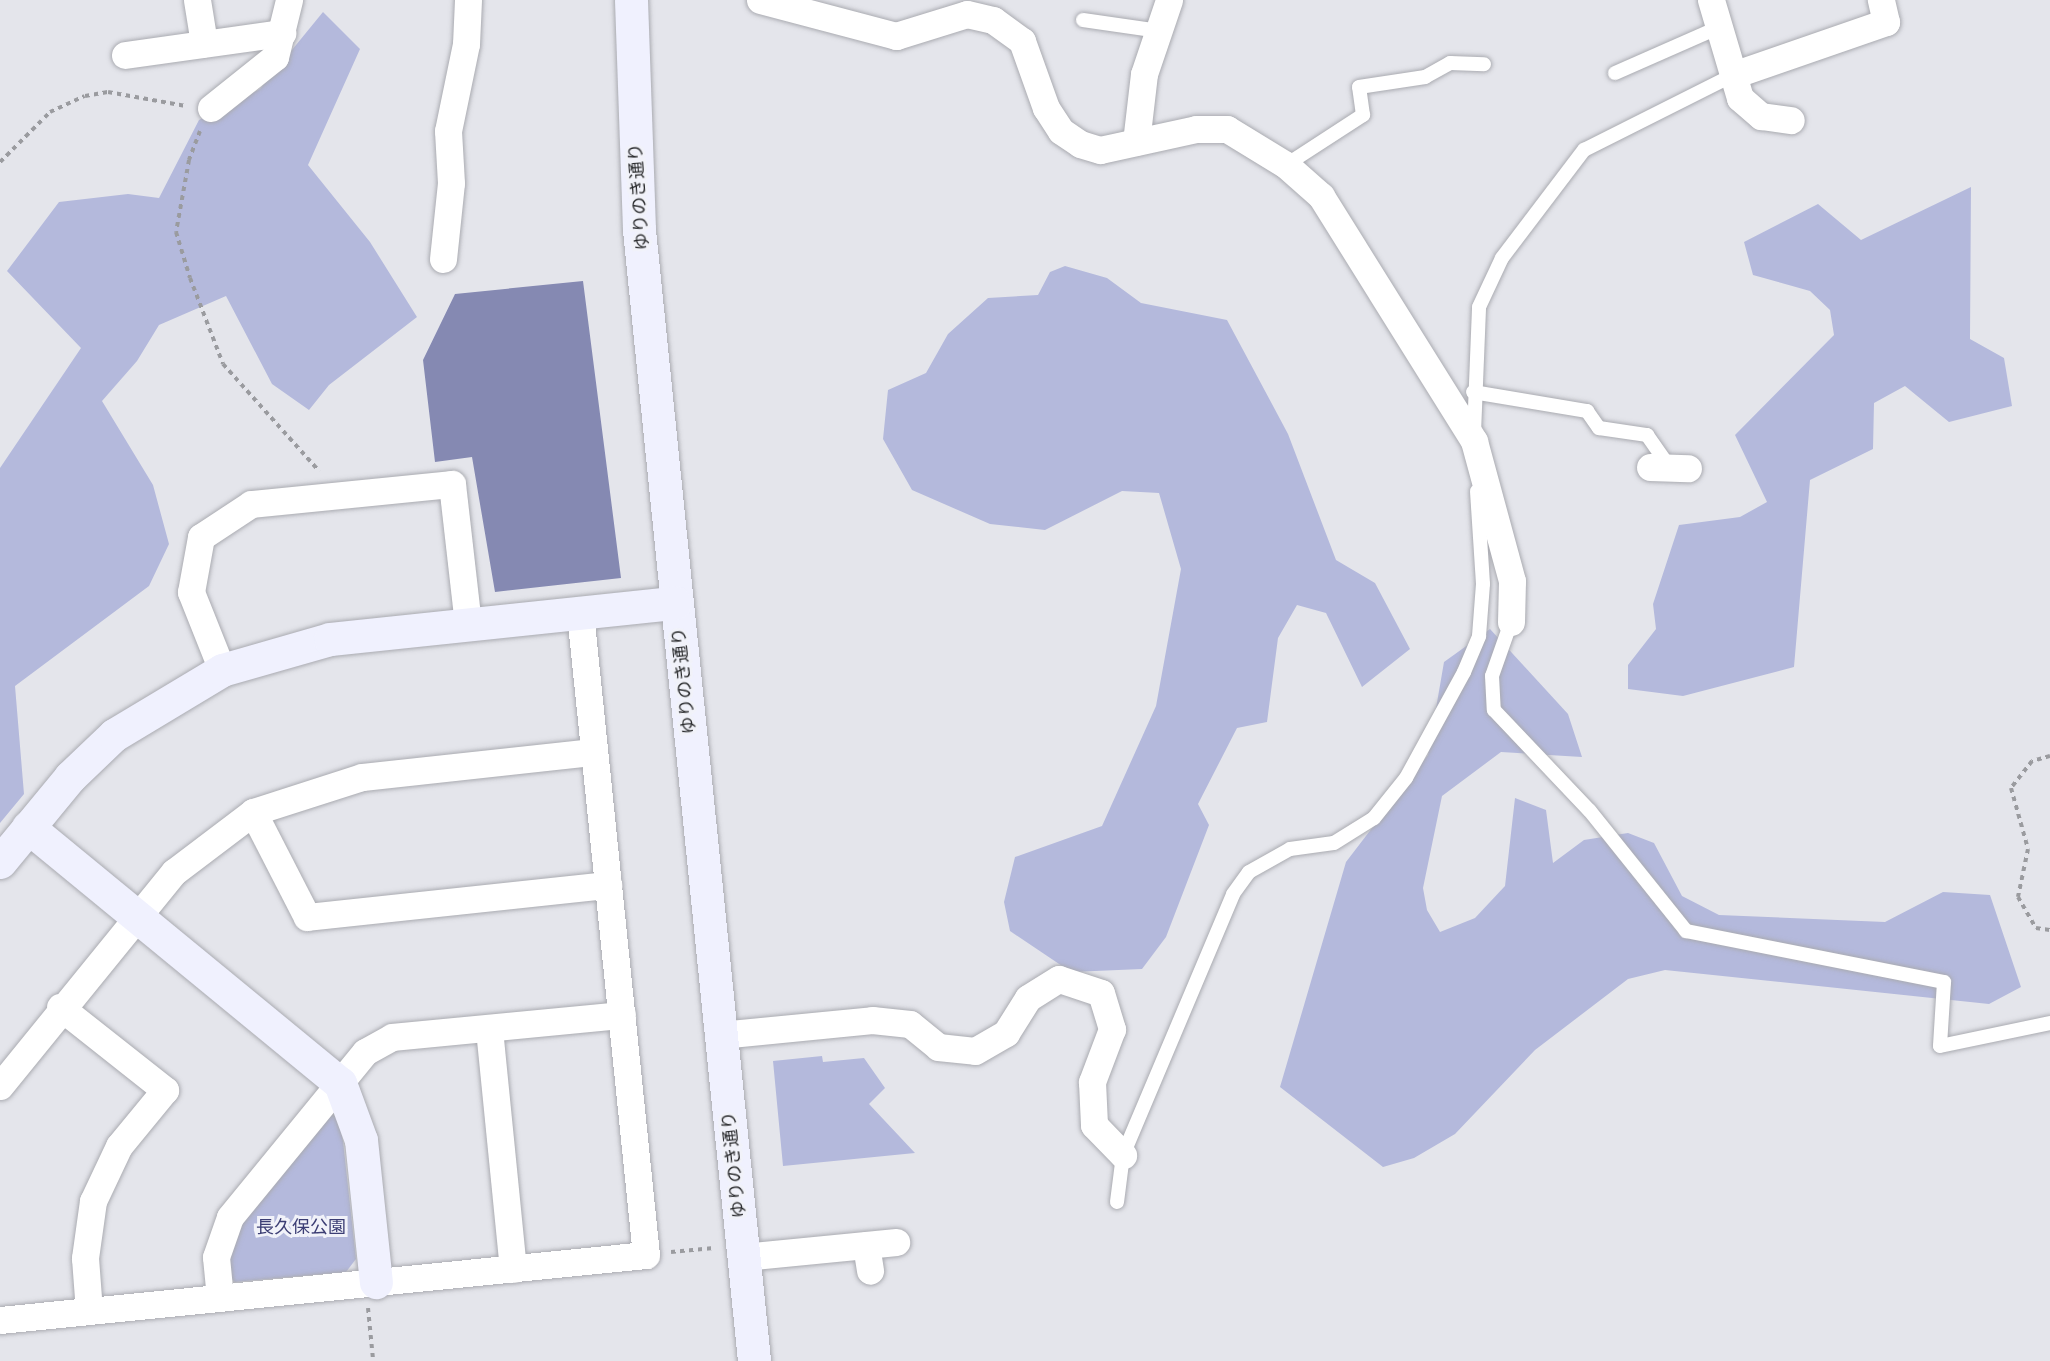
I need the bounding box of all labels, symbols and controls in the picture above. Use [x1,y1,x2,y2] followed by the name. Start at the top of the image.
[623,142,653,252] street label: ゆりのき通り
[667,626,699,736] street label: ゆりのき通り
[717,1110,749,1220] street label: ゆりのき通り
[256,1215,346,1237] park label: 長久保公園

